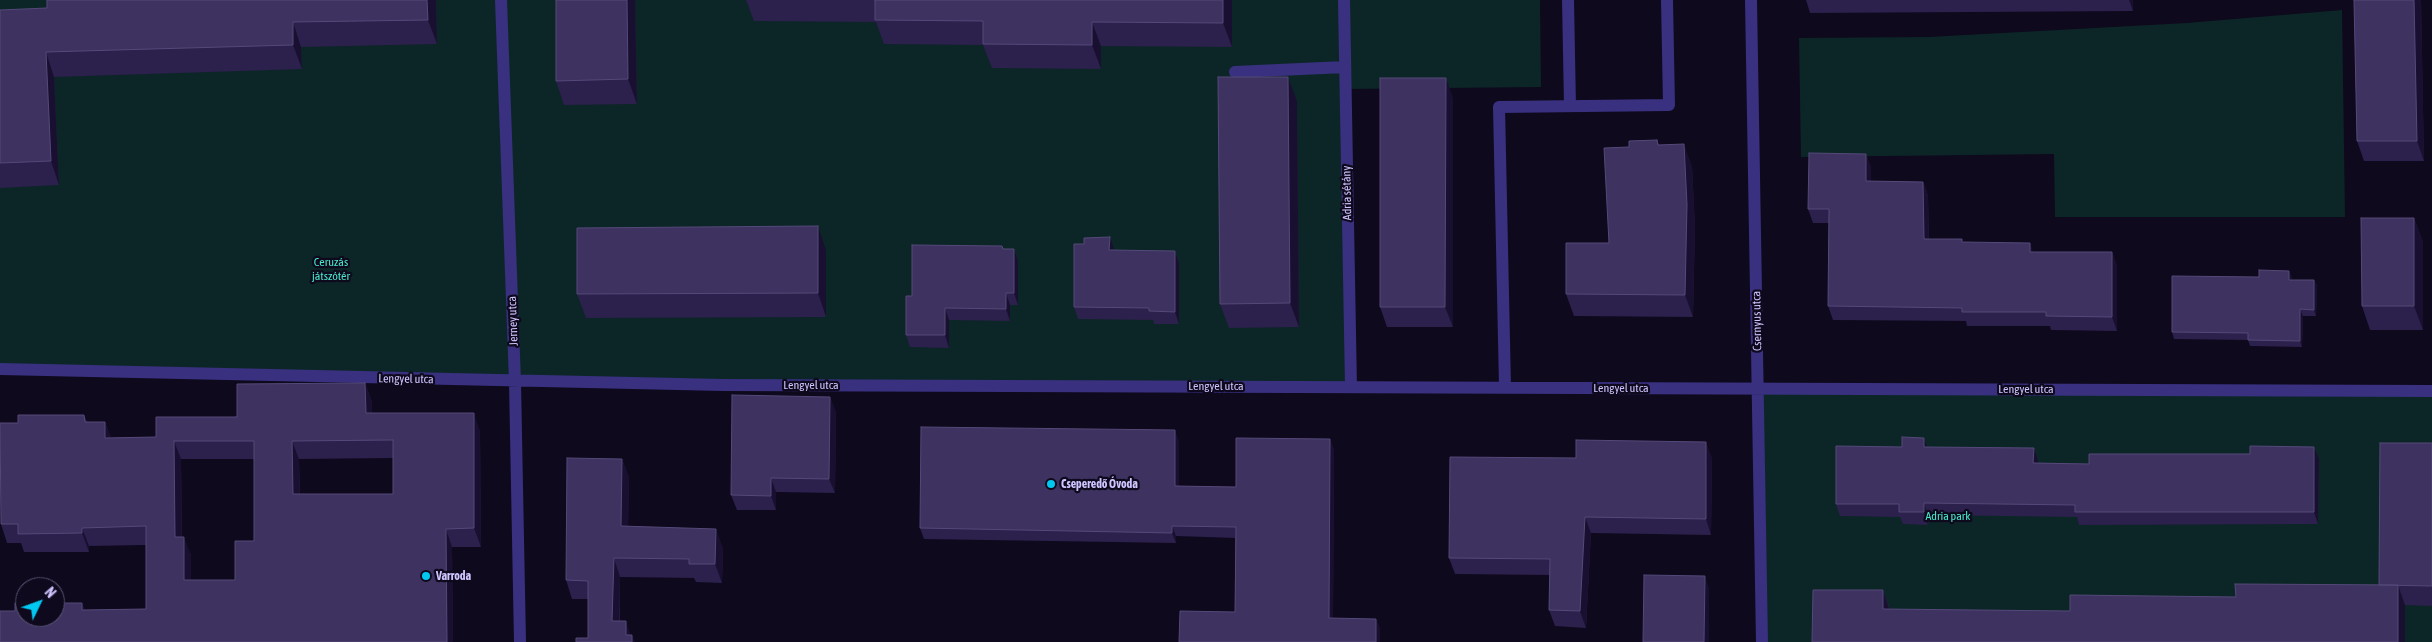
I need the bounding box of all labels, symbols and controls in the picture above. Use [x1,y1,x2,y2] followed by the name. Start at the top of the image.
[1339,166,1355,220] street label: Adria sétány
[312,255,350,283] park label: Ceruzás játszótér
[1749,291,1765,351] street label: Csernyus utca
[505,296,521,346] street label: Jerney utca
[378,371,434,387] street label: Lengyel utca
[783,378,839,392] street label: Lengyel utca
[1188,379,1244,393] street label: Lengyel utca
[1593,381,1649,395] street label: Lengyel utca
[1998,382,2054,396] street label: Lengyel utca
[1061,477,1138,491] place label: Cseperedő Óvoda
[1045,478,1057,490] marker: Cseperedő Óvoda
[1925,509,1971,523] park label: Adria park
[436,569,471,583] place label: Varroda
[420,570,432,582] marker: Varroda
[15,577,65,627] north arrow
[42,584,59,601] text: N

